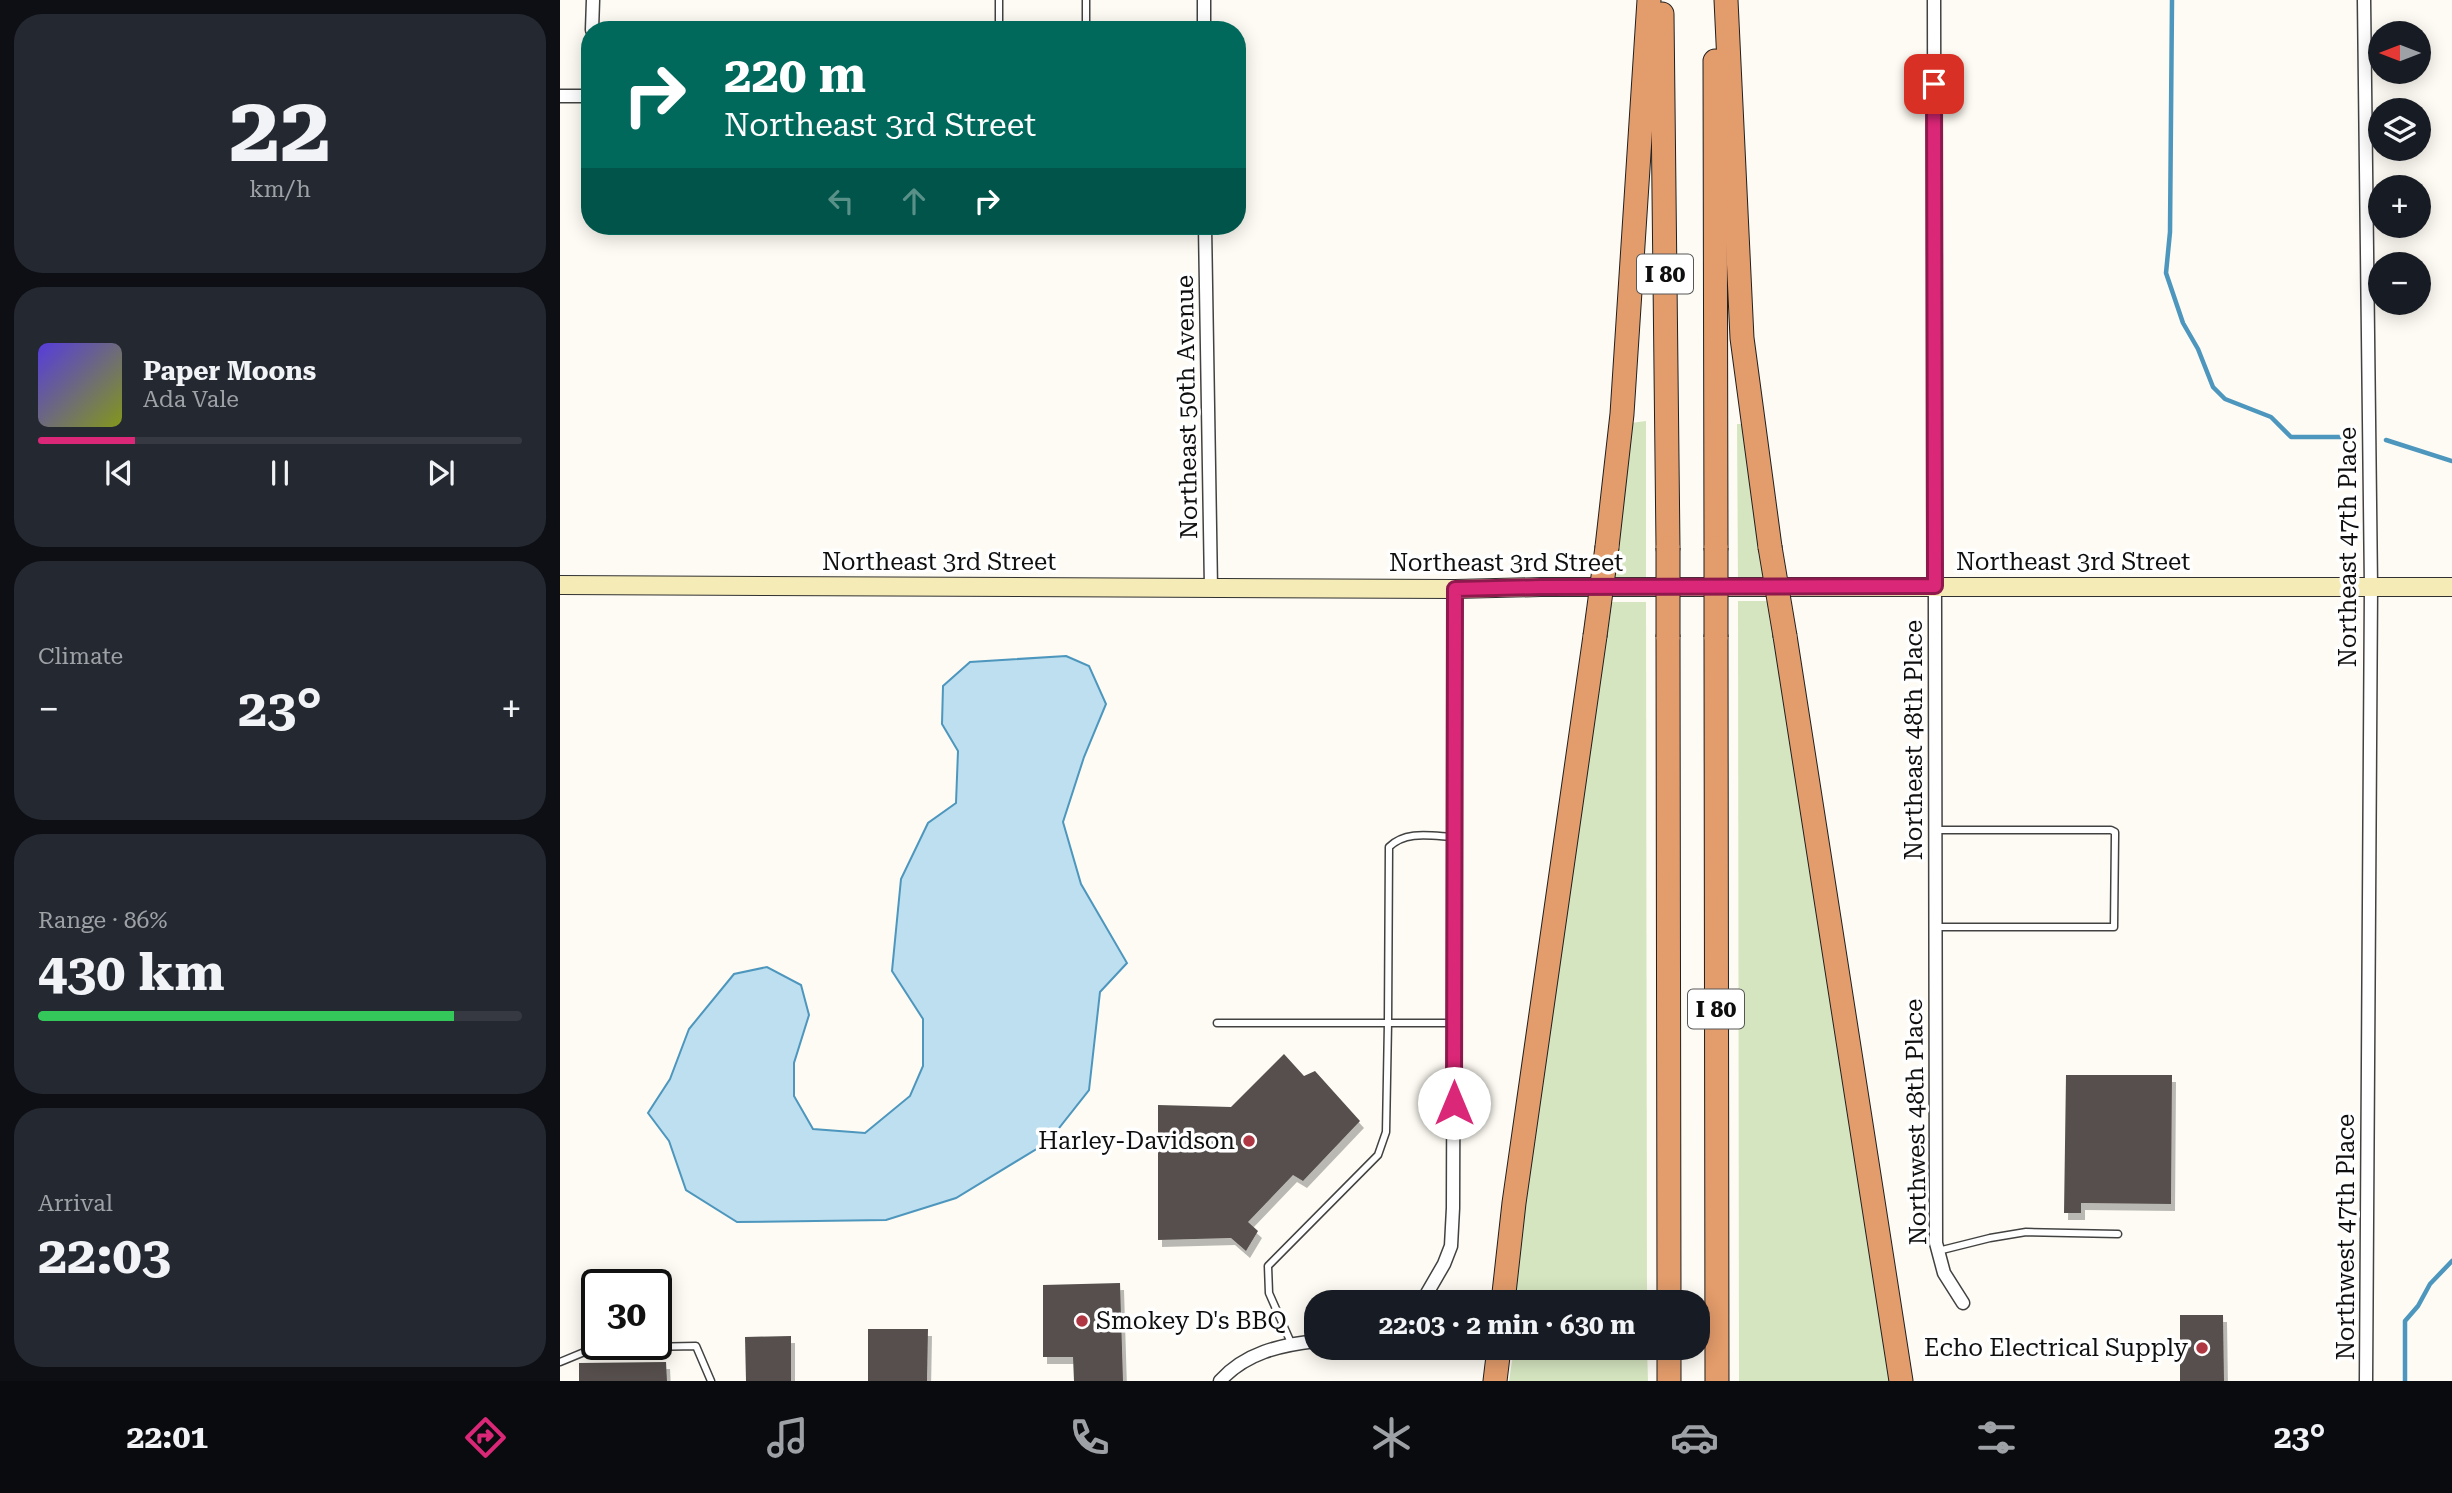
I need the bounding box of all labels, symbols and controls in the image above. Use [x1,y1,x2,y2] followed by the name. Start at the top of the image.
[2368,21,2431,84] north arrow
[2368,21,2431,315] map controls
[724,47,866,104] text: 220 m
[609,49,700,140] icon: right
[1904,54,1964,114] pin
[1915,65,1953,103] icon: arrive
[229,77,331,183] text: 22
[2368,98,2431,161] button: layers
[724,106,1036,144] text: Northeast 3rd Street
[2368,175,2431,238] button: +
[249,176,311,203] text: km/h
[822,182,860,220] icon: left
[895,182,933,220] icon: ahead
[968,182,1006,220] icon: right
[2368,252,2431,315] button: −
[1637,255,1693,294] road number: I 80
[1171,275,1203,539] street label: Northeast 50th Avenue
[143,356,316,386] text: Paper Moons
[143,386,239,413] text: Ada Vale
[2334,427,2362,667] street label: Northeast 47th Place
[100,454,138,492] icon: previous
[261,454,299,492] icon: pause
[422,454,460,492] icon: next
[822,548,1056,576] street label: Northeast 3rd Street
[1956,548,2190,576] street label: Northeast 3rd Street
[1389,549,1623,577] street label: Northeast 3rd Street
[1900,620,1928,860] street label: Northeast 48th Place
[38,643,123,670] text: Climate
[238,678,322,739] text: 23°
[38,687,59,731] text: −
[501,687,522,731] text: +
[38,907,167,934] text: Range · 86%
[38,942,225,1003] text: 430 km
[1688,990,1744,1028] road number: I 80
[1900,998,1932,1246] street label: Northwest 48th Place
[1417,1066,1491,1140] position arrow
[2332,1114,2360,1360] street label: Northwest 47th Place
[1038,1127,1235,1155] place label: Harley-Davidson
[1241,1133,1257,1149] marker: Harley-Davidson
[38,1190,113,1217] text: Arrival
[38,1225,171,1286] text: 22:03
[581,1269,672,1360] speed limit sign: 30
[1096,1307,1287,1335] place label: Smokey D's BBQ
[1379,1310,1635,1340] text: 22:03 · 2 min · 630 m
[1074,1313,1090,1329] marker: Smokey D's BBQ
[1924,1334,2189,1362] place label: Echo Electrical Supply
[2194,1340,2210,1356] marker: Echo Electrical Supply
[461,1413,510,1462] icon: directions
[763,1413,812,1462] icon: music
[1065,1413,1114,1462] icon: phone
[1367,1413,1416,1462] icon: climate
[1670,1413,1719,1462] icon: car
[1972,1413,2021,1462] icon: filters
[127,1418,208,1456] text: 22:01
[2274,1418,2325,1456] text: 23°

